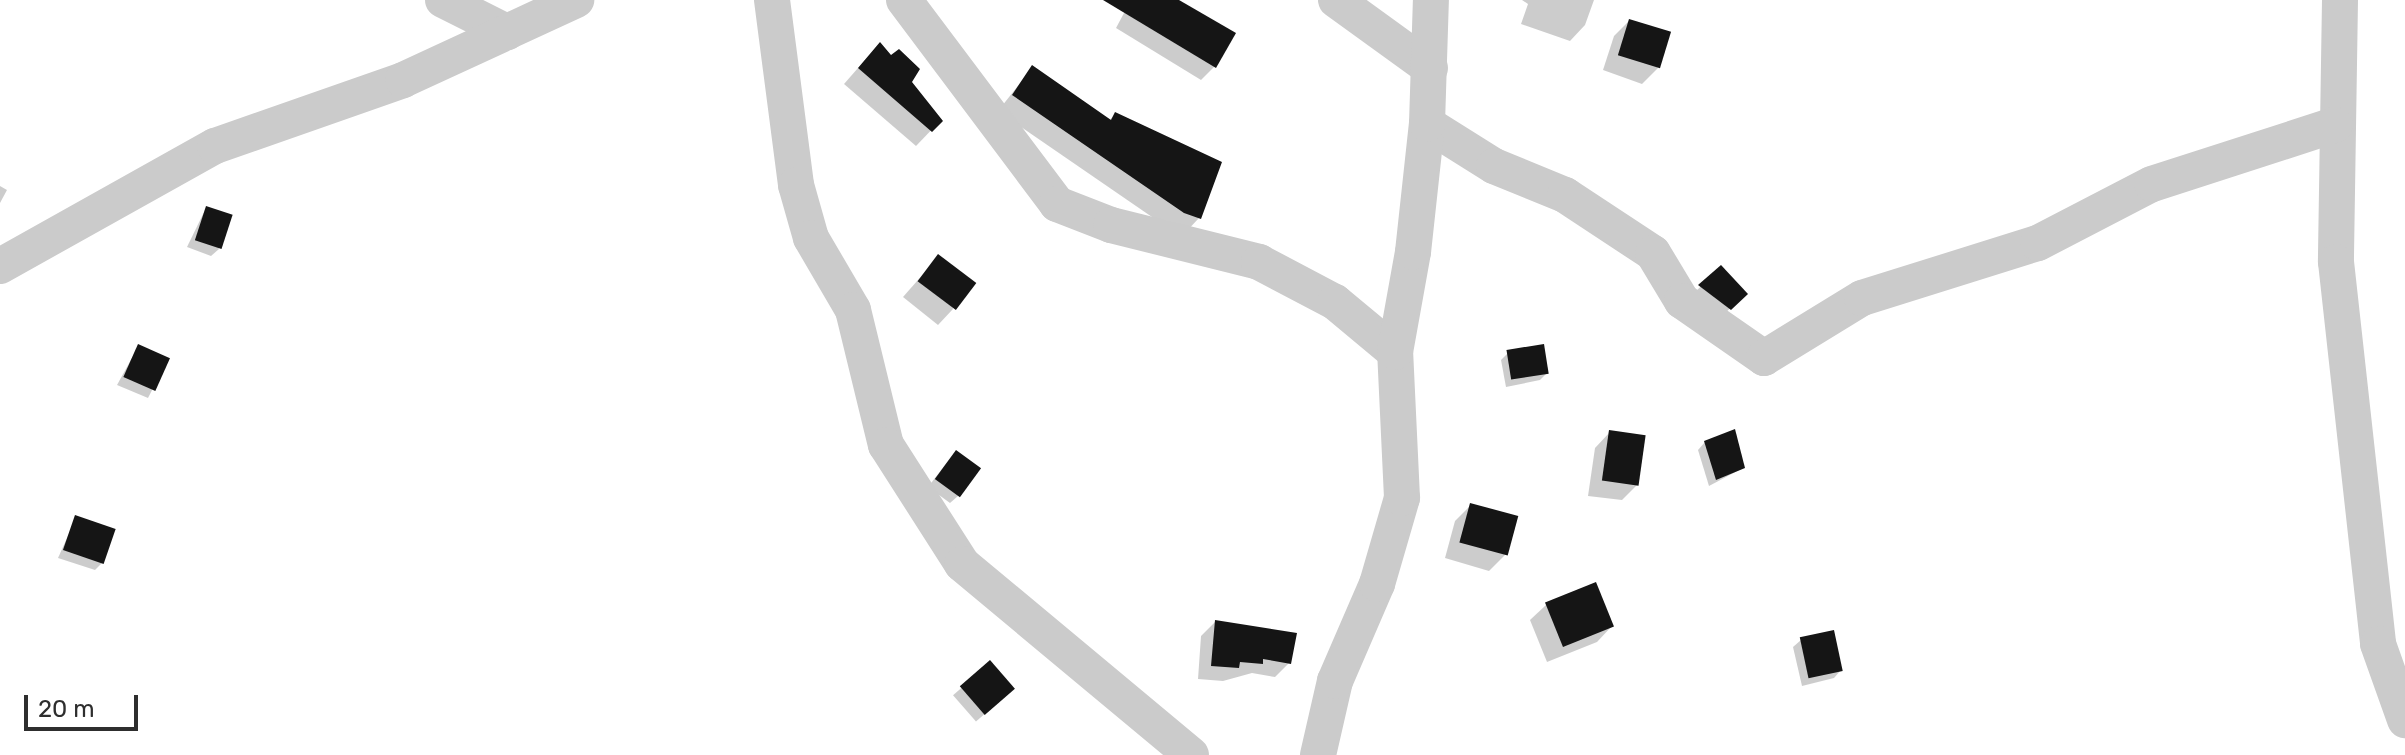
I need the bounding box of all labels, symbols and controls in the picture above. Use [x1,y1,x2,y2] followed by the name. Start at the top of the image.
[28,679,142,729] scale bar
[38,695,95,723] text: 20 m

